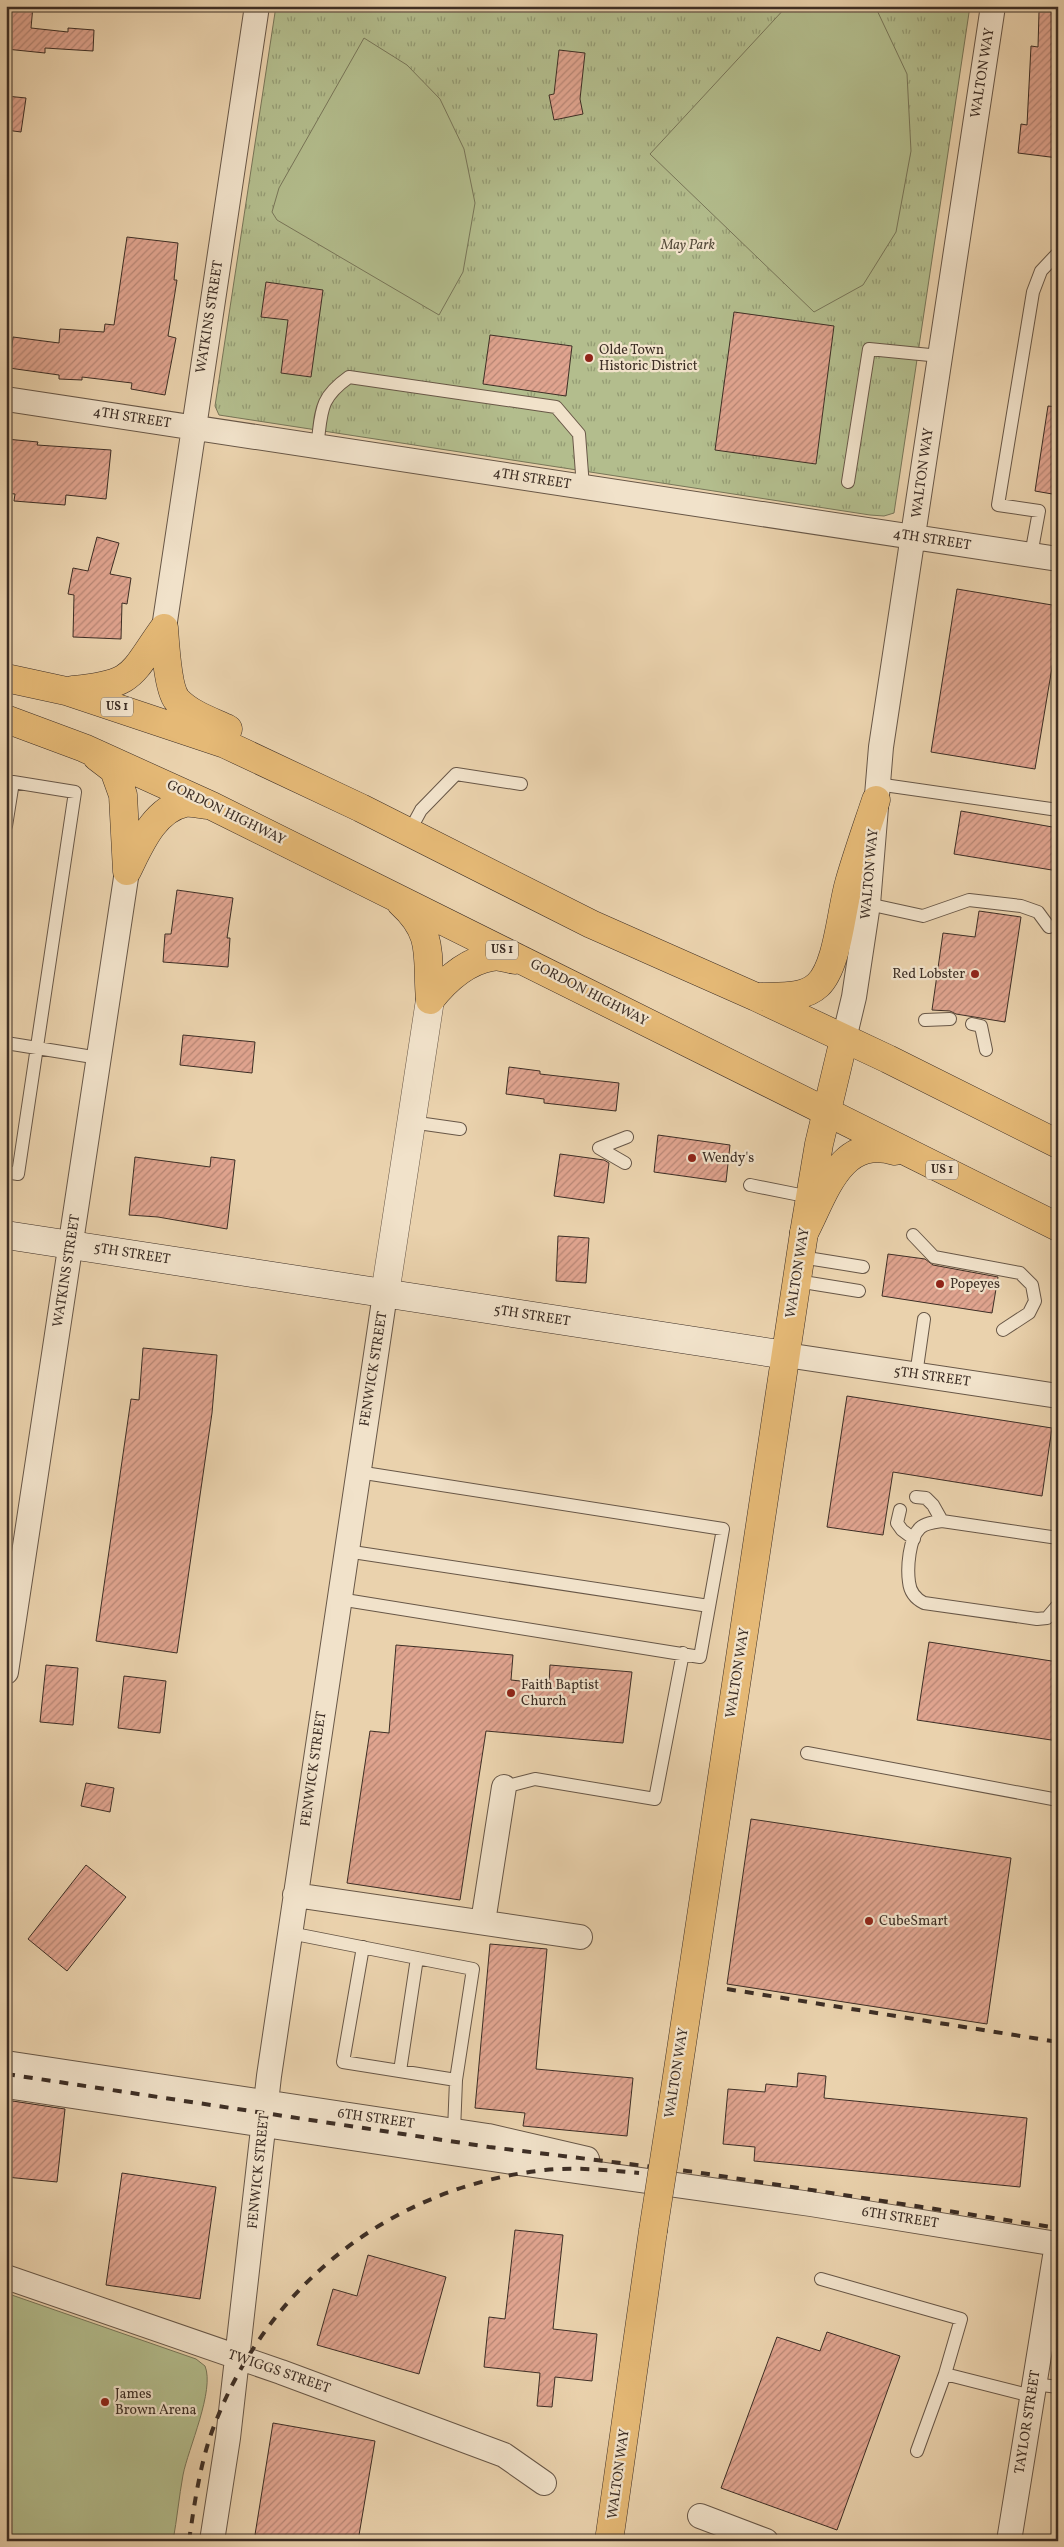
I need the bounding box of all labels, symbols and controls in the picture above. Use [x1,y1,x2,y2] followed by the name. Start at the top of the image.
[966,26,1000,119] street label: WALTON WAY
[660,236,715,255] park label: May Park
[192,259,228,375] street label: WATKINS STREET
[599,341,698,376] place label: Olde Town Historic District
[583,352,595,364] marker: Olde Town Historic District
[92,402,172,434] street label: 4TH STREET
[907,426,939,519] street label: WALTON WAY
[492,463,572,495] street label: 4TH STREET
[892,524,972,556] street label: 4TH STREET
[101,698,133,716] road number: US 1
[163,776,289,850] street label: GORDON HIGHWAY
[857,828,883,920] street label: WALTON WAY
[486,940,518,960] road number: US 1
[527,955,651,1031] street label: GORDON HIGHWAY
[892,965,965,984] place label: Red Lobster
[969,968,981,980] marker: Red Lobster
[702,1149,754,1168] place label: Wendy's
[686,1152,698,1164] marker: Wendy's
[926,1160,958,1180] road number: US 1
[49,1213,85,1329] street label: WATKINS STREET
[781,1226,815,1319] street label: WALTON WAY
[92,1239,172,1269] street label: 5TH STREET
[950,1275,1000,1294] place label: Popeyes
[934,1278,946,1290] marker: Popeyes
[492,1301,572,1331] street label: 5TH STREET
[356,1310,392,1428] street label: FENWICK STREET
[892,1362,972,1392] street label: 5TH STREET
[721,1626,755,1719] street label: WALTON WAY
[521,1676,599,1711] place label: Faith Baptist Church
[505,1687,517,1699] marker: Faith Baptist Church
[296,1710,332,1828] street label: FENWICK STREET
[879,1912,948,1931] place label: CubeSmart
[863,1915,875,1927] marker: CubeSmart
[660,2026,694,2119] street label: WALTON WAY
[336,2104,416,2134] street label: 6TH STREET
[243,2112,275,2230] street label: FENWICK STREET
[860,2203,940,2233] street label: 6TH STREET
[225,2346,333,2398] street label: TWIGGS STREET
[1010,2369,1046,2475] street label: TAYLOR STREET
[115,2385,197,2420] place label: James Brown Arena
[99,2396,111,2408] marker: James Brown Arena
[603,2427,635,2520] street label: WALTON WAY

